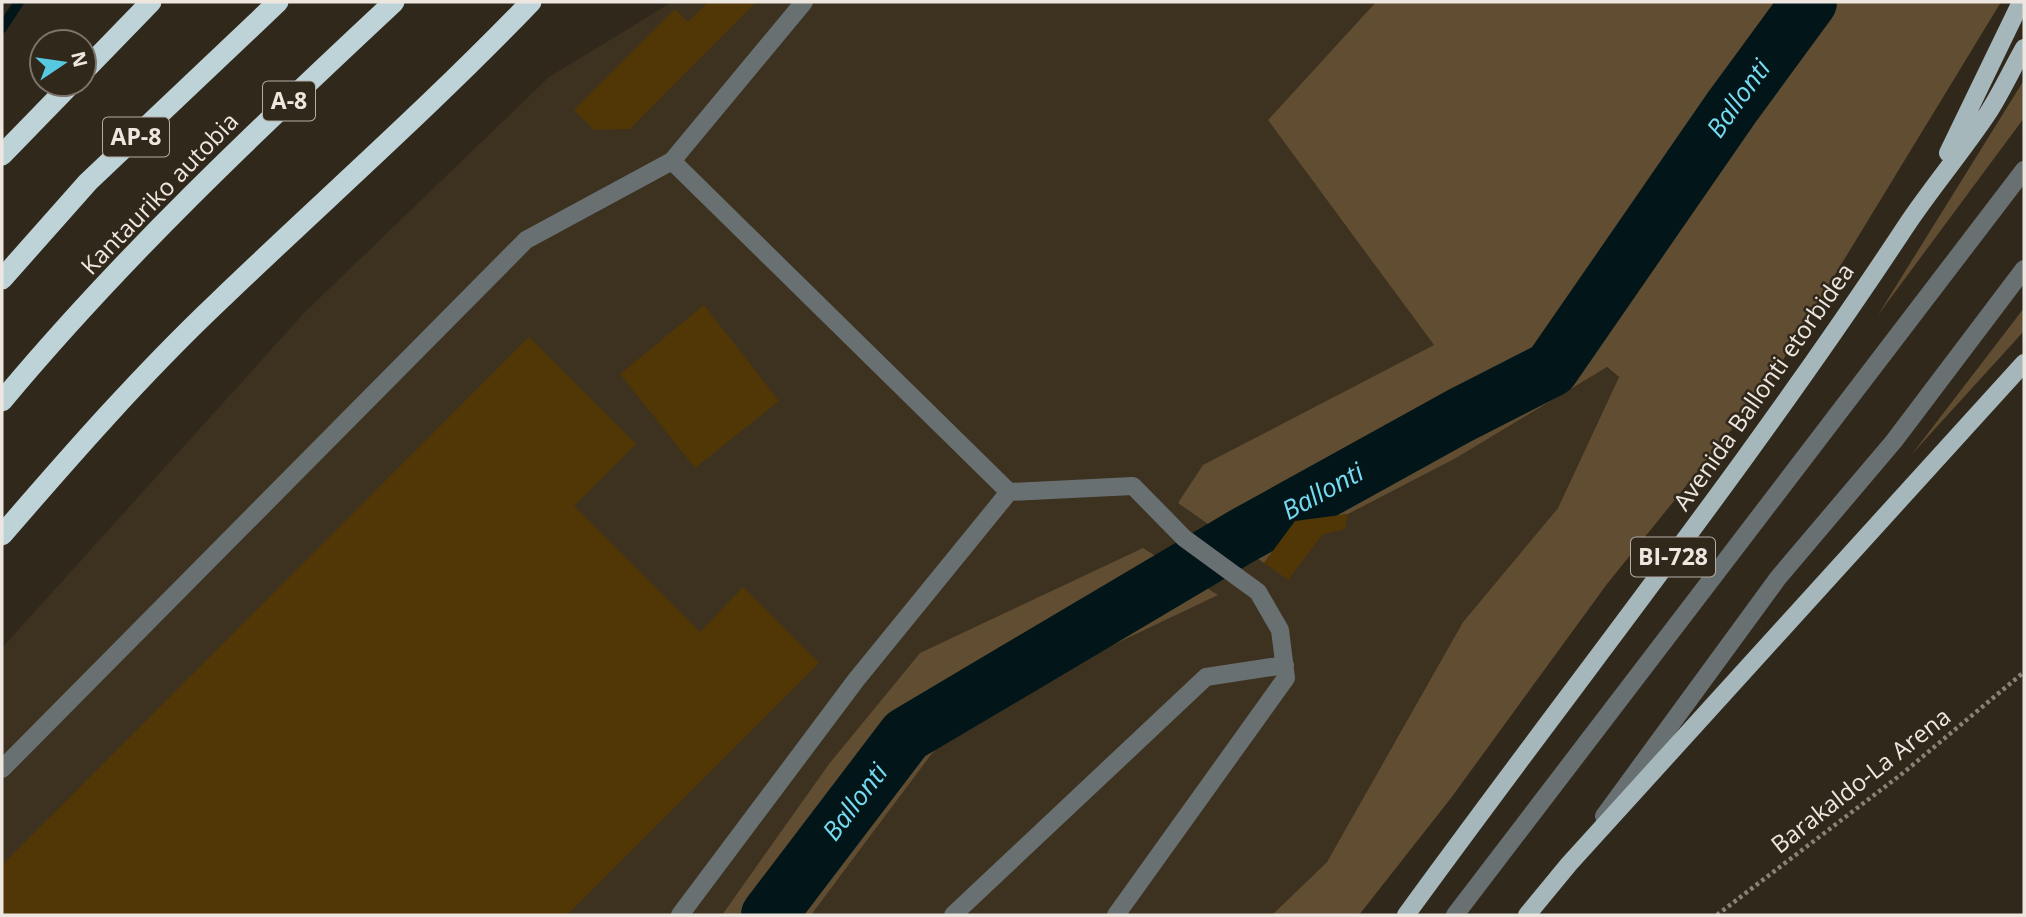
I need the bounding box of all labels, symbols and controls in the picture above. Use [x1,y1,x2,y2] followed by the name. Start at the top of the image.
[28,28,98,98] north arrow
[65,49,94,70] text: N
[1697,51,1778,144] water label: Ballonti
[263,82,315,120] road number: A-8
[73,105,245,281] street label: Kantauriko autobia
[103,118,169,156] road number: AP-8
[1665,256,1861,516] street label: Avenida Ballonti etorbidea
[1275,453,1370,528] water label: Ballonti
[1631,538,1715,576] road number: BI-728
[1763,699,1957,860] street label: Barakaldo-La Arena
[813,755,896,847] water label: Ballonti

